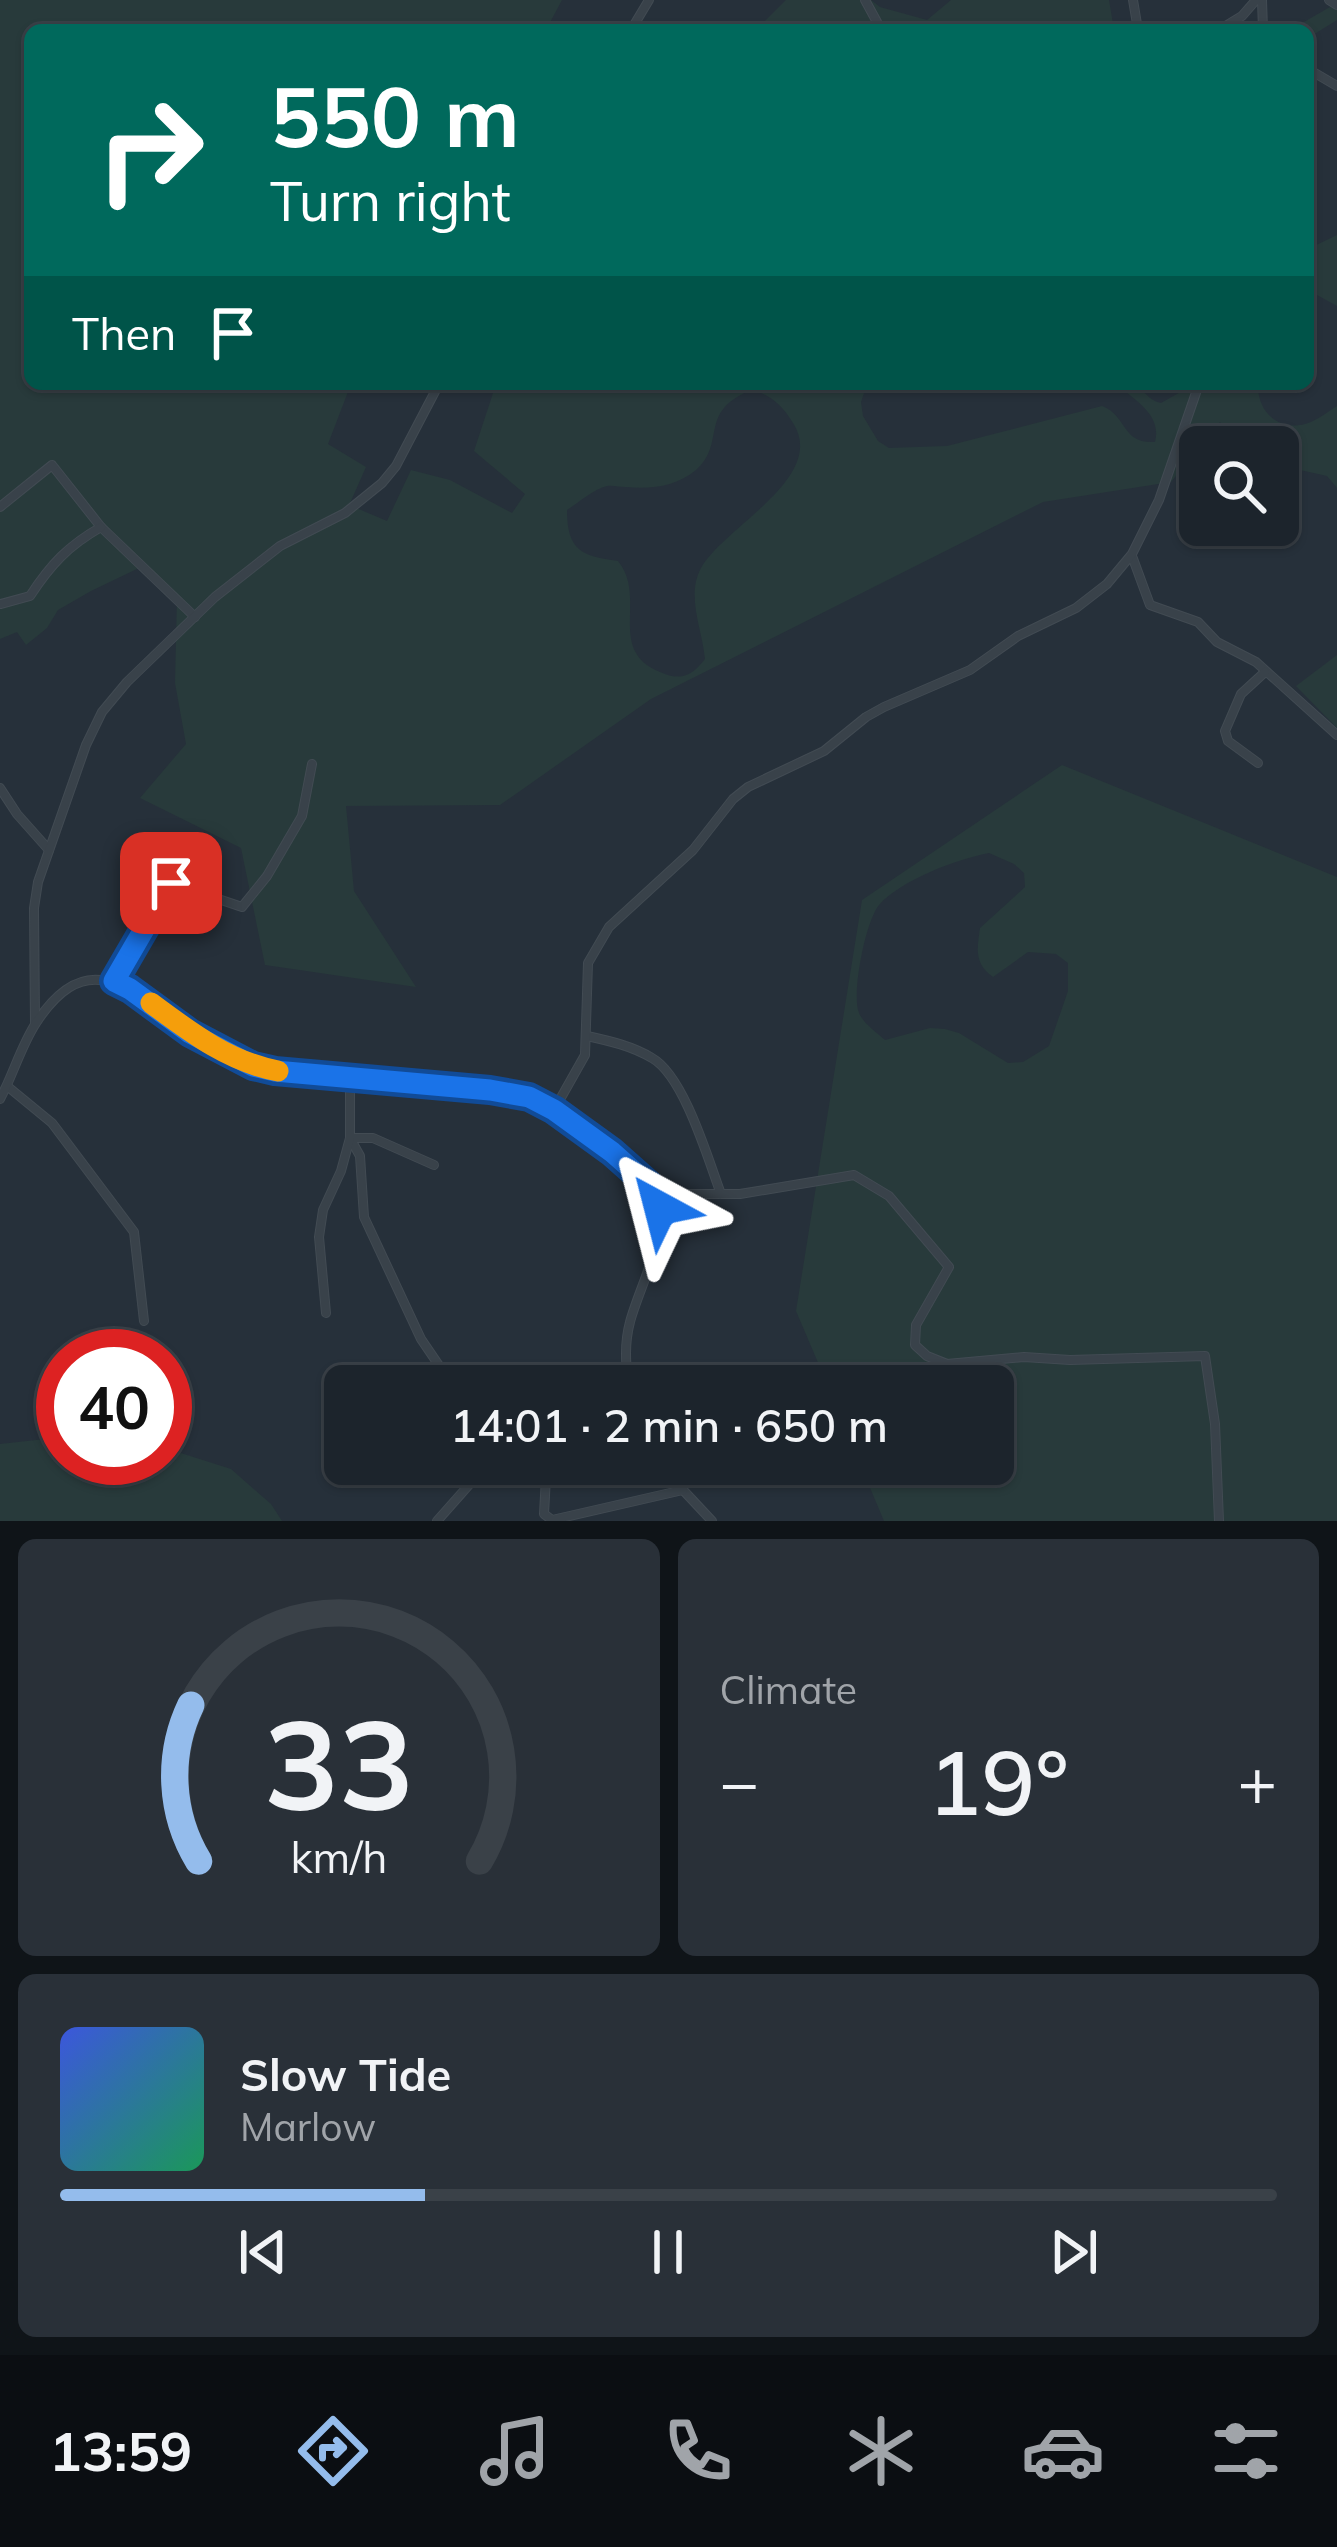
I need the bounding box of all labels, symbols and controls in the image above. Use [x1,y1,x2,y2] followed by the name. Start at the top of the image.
[270,63,520,168] text: 550 m
[72,72,228,228] icon: right
[270,167,511,235] text: Turn right
[200,300,266,366] icon: arrive
[72,305,176,361] text: Then
[1179,426,1299,546] map controls
[1179,426,1299,546] button: search
[120,832,222,934] pin
[138,850,204,916] icon: arrive
[597,1145,723,1271] position arrow
[36,1329,192,1485] speed limit sign: 40
[450,1397,888,1453] text: 14:01 · 2 min · 650 m
[720,1665,857,1714] text: Climate
[264,1685,414,1841] text: 33
[927,1725,1069,1838] text: 19°
[720,1740,759,1823] text: −
[1237,1740,1277,1823] text: +
[290,1829,387,1883] text: km/h
[240,2046,451,2102] text: Slow Tide
[240,2102,376,2151] text: Marlow
[230,2219,296,2285] icon: previous
[635,2219,701,2285] icon: pause
[1041,2219,1107,2285] icon: next
[291,2409,375,2493] icon: directions
[473,2409,557,2493] icon: music
[656,2409,740,2493] icon: phone
[839,2409,923,2493] icon: climate
[1021,2409,1105,2493] icon: car
[1204,2409,1288,2493] icon: filters
[49,2417,192,2485] text: 13:59

